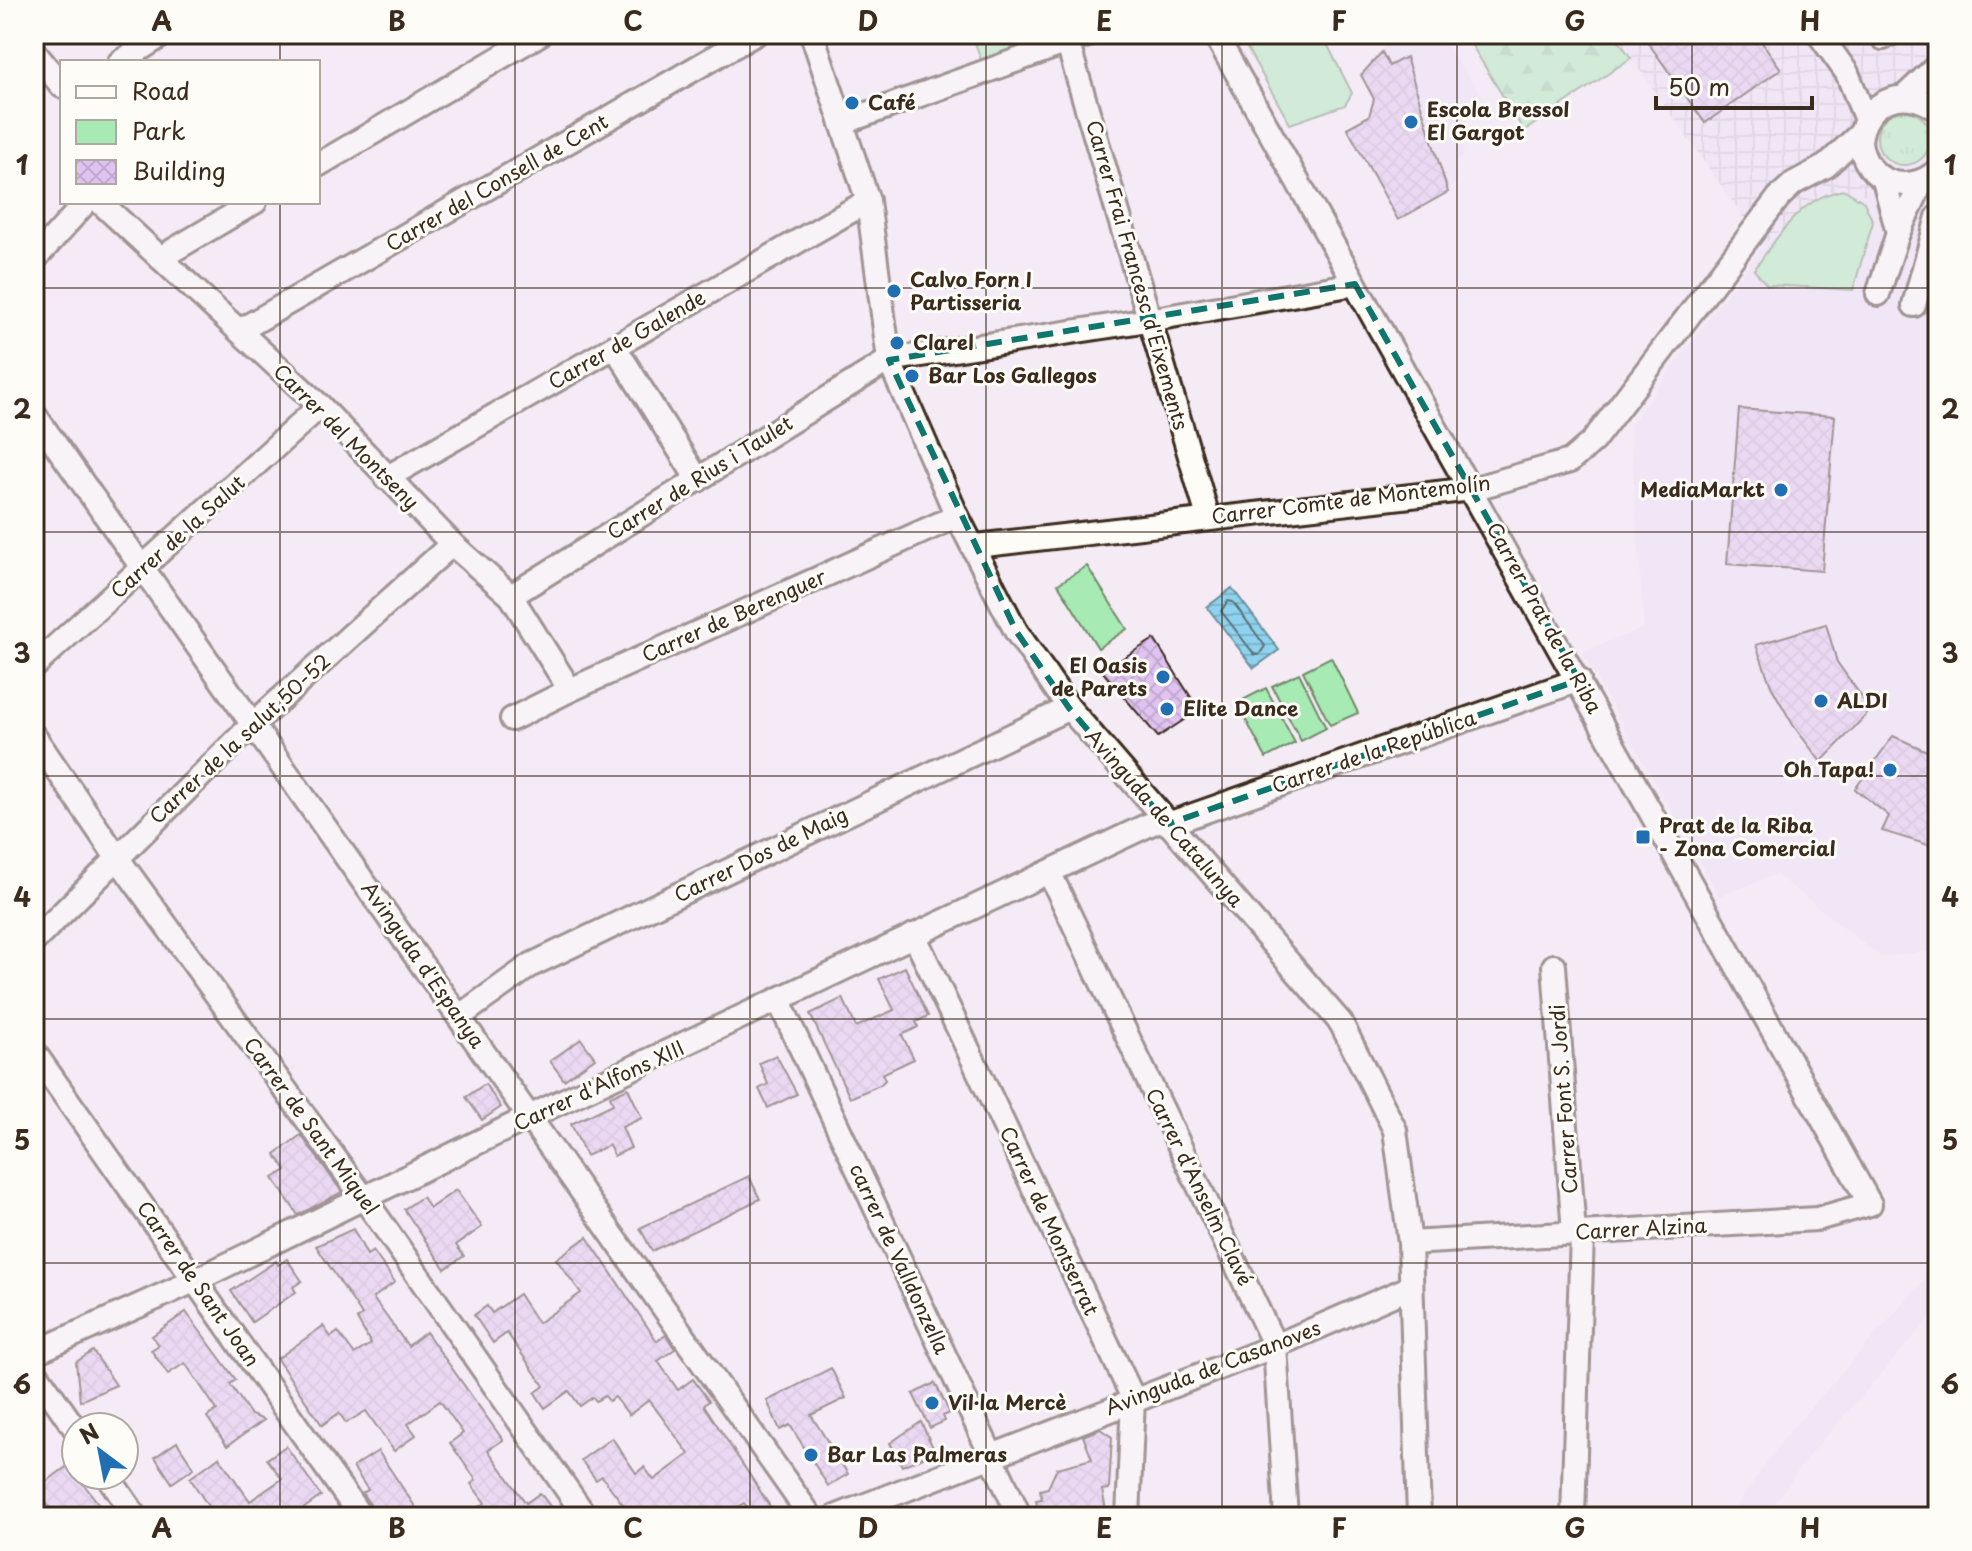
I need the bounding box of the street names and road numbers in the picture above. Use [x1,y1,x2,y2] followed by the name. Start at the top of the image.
[380,106,613,258] street label: Carrer del Consell de Cent
[1079,116,1197,433] street label: Carrer Frai Francesc d'Eixements
[542,282,711,396] street label: Carrer de Galende
[267,357,426,516] street label: Carrer del Montseny
[601,408,798,547] street label: Carrer de Rius i Taulet
[1210,467,1492,531] street label: Carrer Comte de Montemolín
[103,468,251,605] street label: Carrer de la Salut
[1480,516,1610,719] street label: Carrer Prat de la Riba
[637,561,831,669] street label: Carrer de Berenguer
[142,646,337,830] street label: Carrer de la salut,50-52
[1267,702,1480,800] street label: Carrer de la República
[1079,721,1251,914] street label: Avinguda de Catalunya
[669,799,852,909] street label: Carrer Dos de Maig
[355,875,493,1054] street label: Avinguda d'Espanya
[1541,1003,1585,1195] street label: Carrer Font S. Jordi
[237,1030,387,1220] street label: Carrer de Sant Miquel
[508,1032,689,1138] street label: Carrer d'Alfons XIII
[1139,1083,1261,1291] street label: Carrer d'Anselm Clavé
[993,1121,1107,1320] street label: Carrer de Montserrat
[843,1158,957,1359] street label: carrer de Valldonzella
[130,1194,267,1372] street label: Carrer de Sant Joan
[1574,1210,1708,1246] street label: Carrer Alzina
[1101,1312,1325,1422] street label: Avinguda de Casanoves

